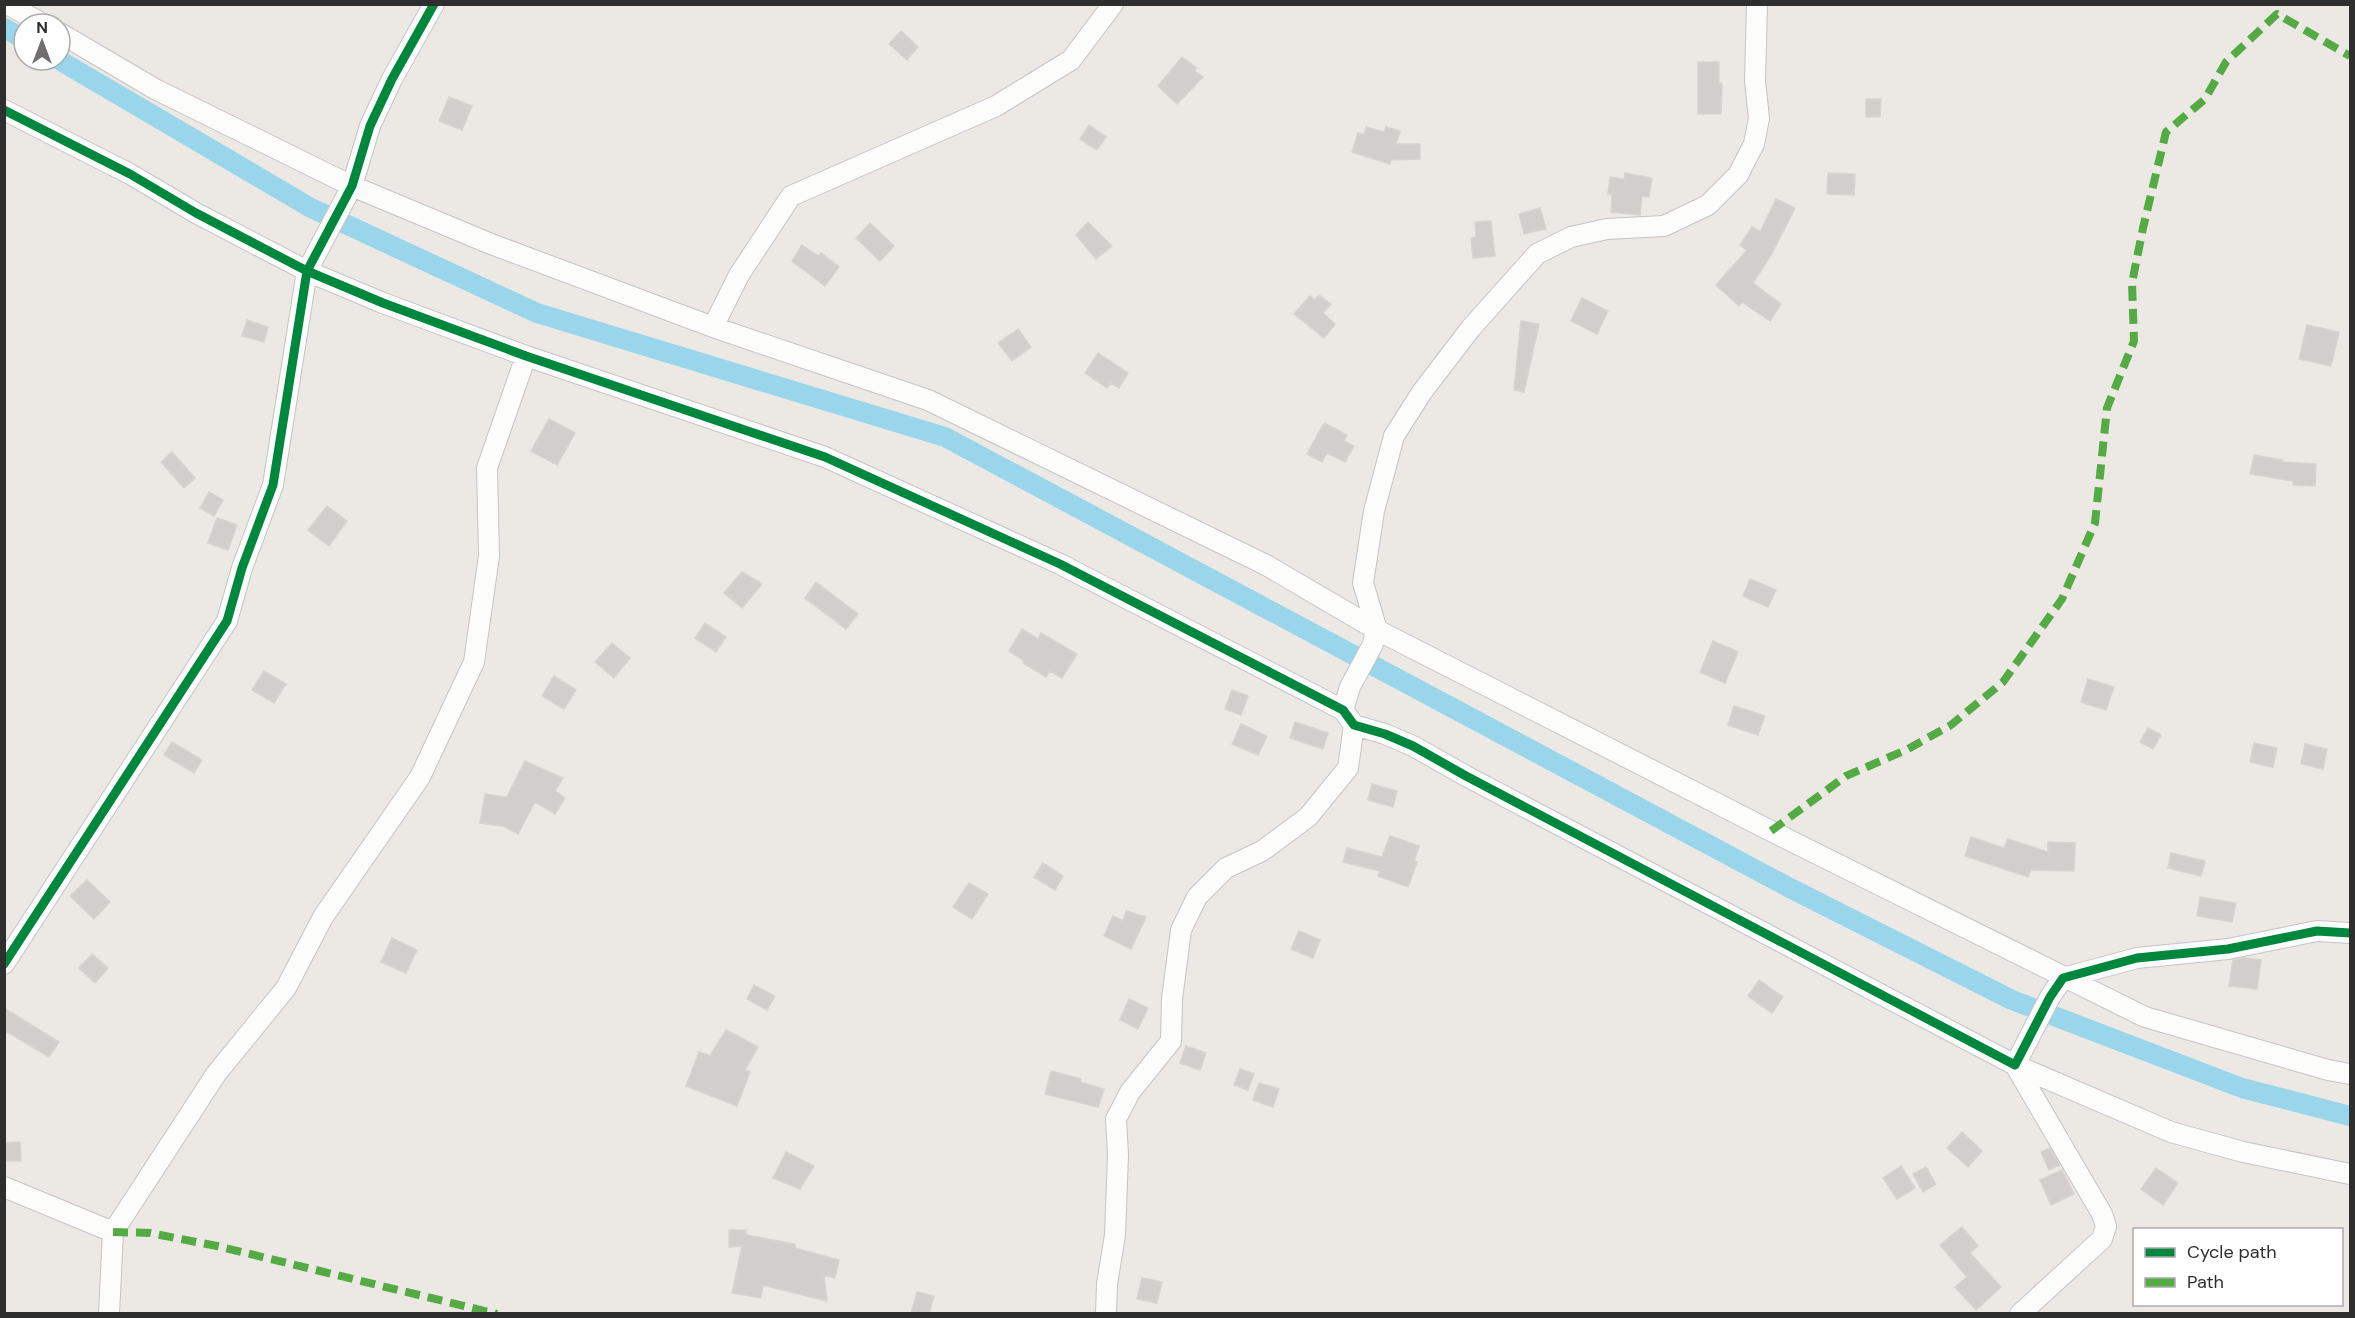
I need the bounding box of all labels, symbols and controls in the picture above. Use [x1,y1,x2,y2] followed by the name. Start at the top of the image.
[12,12,72,72] north arrow
[36,17,48,38] text: N
[2133,1228,2343,1306] legend
[2187,1240,2277,1264] text: Cycle path
[2187,1270,2224,1294] text: Path

